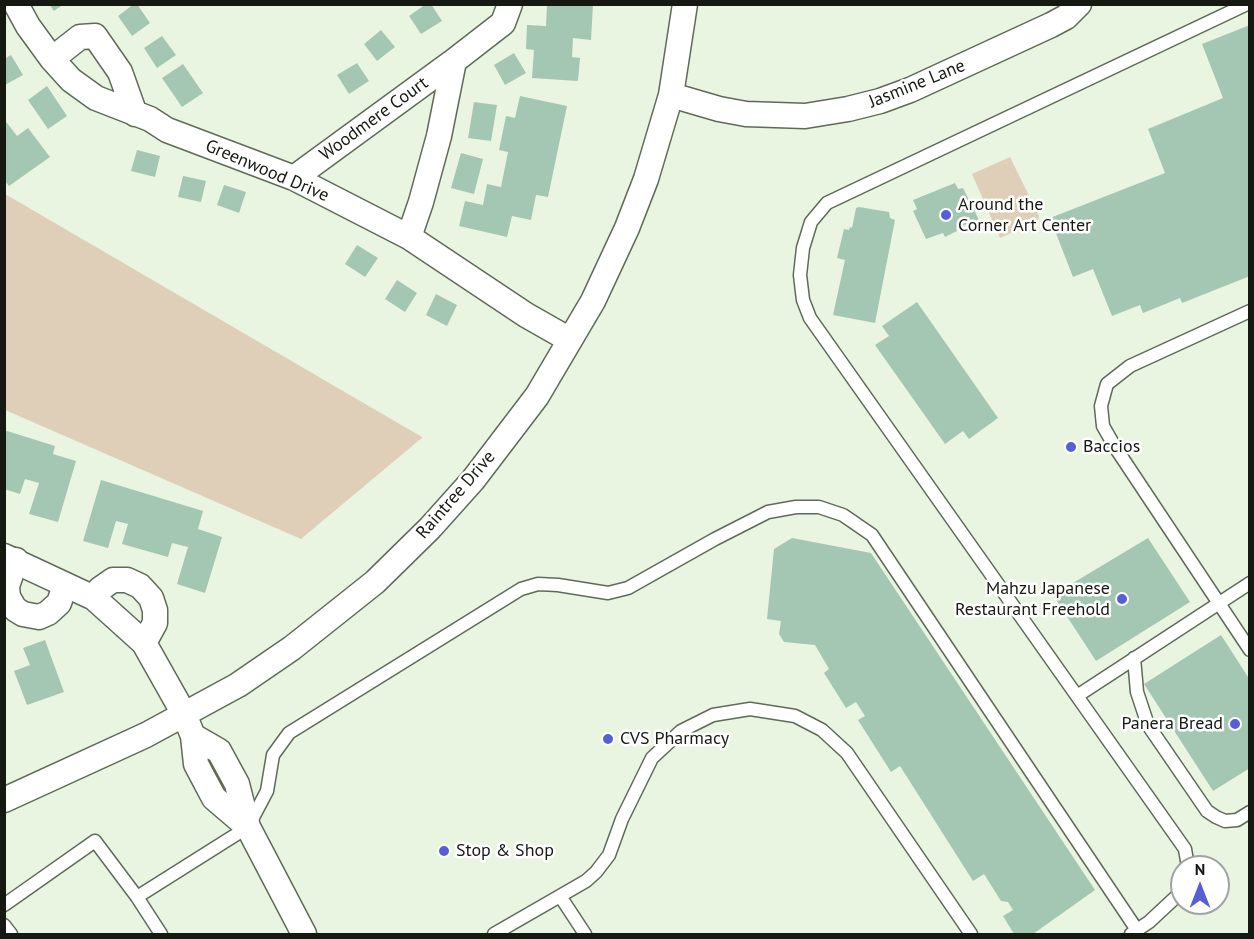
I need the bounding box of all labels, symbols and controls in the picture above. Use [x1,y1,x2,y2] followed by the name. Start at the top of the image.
[866,55,968,113] street label: Jasmine Lane
[316,72,432,166] street label: Woodmere Court
[202,135,332,207] street label: Greenwood Drive
[958,194,1091,236] place label: Around the Corner Art Center
[939,208,953,222] marker: Around the Corner Art Center
[1083,436,1140,458] place label: Baccios
[1064,440,1078,454] marker: Baccios
[412,447,500,543] street label: Raintree Drive
[955,578,1110,620] place label: Mahzu Japanese Restaurant Freehold
[1115,592,1129,606] marker: Mahzu Japanese Restaurant Freehold
[1121,713,1223,735] place label: Panera Bread
[1228,717,1242,731] marker: Panera Bread
[620,728,729,750] place label: CVS Pharmacy
[601,732,615,746] marker: CVS Pharmacy
[456,840,554,862] place label: Stop & Shop
[437,844,451,858] marker: Stop & Shop
[1170,855,1230,915] north arrow
[1195,859,1205,879] text: N

